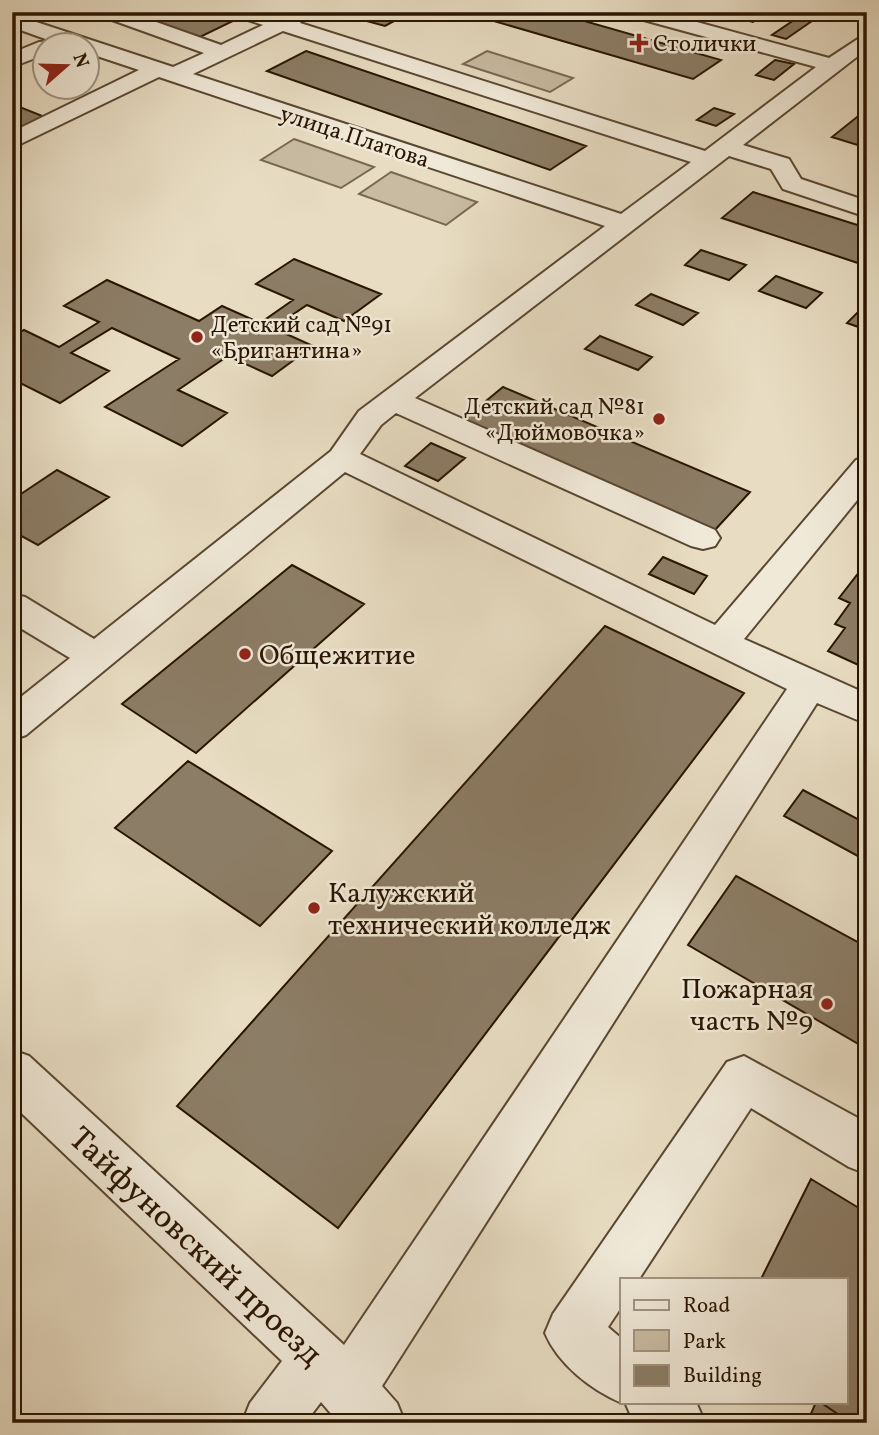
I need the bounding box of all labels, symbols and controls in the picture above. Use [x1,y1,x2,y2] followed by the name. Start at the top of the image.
[653,29,756,61] place label: Столички
[32,32,102,102] north arrow
[631,35,647,51] marker: Столички
[66,50,95,72] text: N
[275,99,433,177] street label: улица Платова
[211,310,392,368] place label: Детский сад №91 «Бригантина»
[189,329,205,345] marker: Детский сад №91 «Бригантина»
[464,392,645,450] place label: Детский сад №81 «Дюймовочка»
[651,411,667,427] marker: Детский сад №81 «Дюймовочка»
[259,637,415,676] place label: Общежитие
[237,646,253,662] marker: Общежитие
[328,875,611,946] place label: Калужский технический колледж
[306,900,322,916] marker: Калужский технический колледж
[681,971,813,1042] place label: Пожарная часть №9
[819,996,835,1012] marker: Пожарная часть №9
[57,1118,332,1378] street label: Тайфуновский проезд
[620,1278,848,1404] legend
[683,1292,730,1321] text: Road
[683,1328,726,1357] text: Park
[683,1362,762,1391] text: Building

